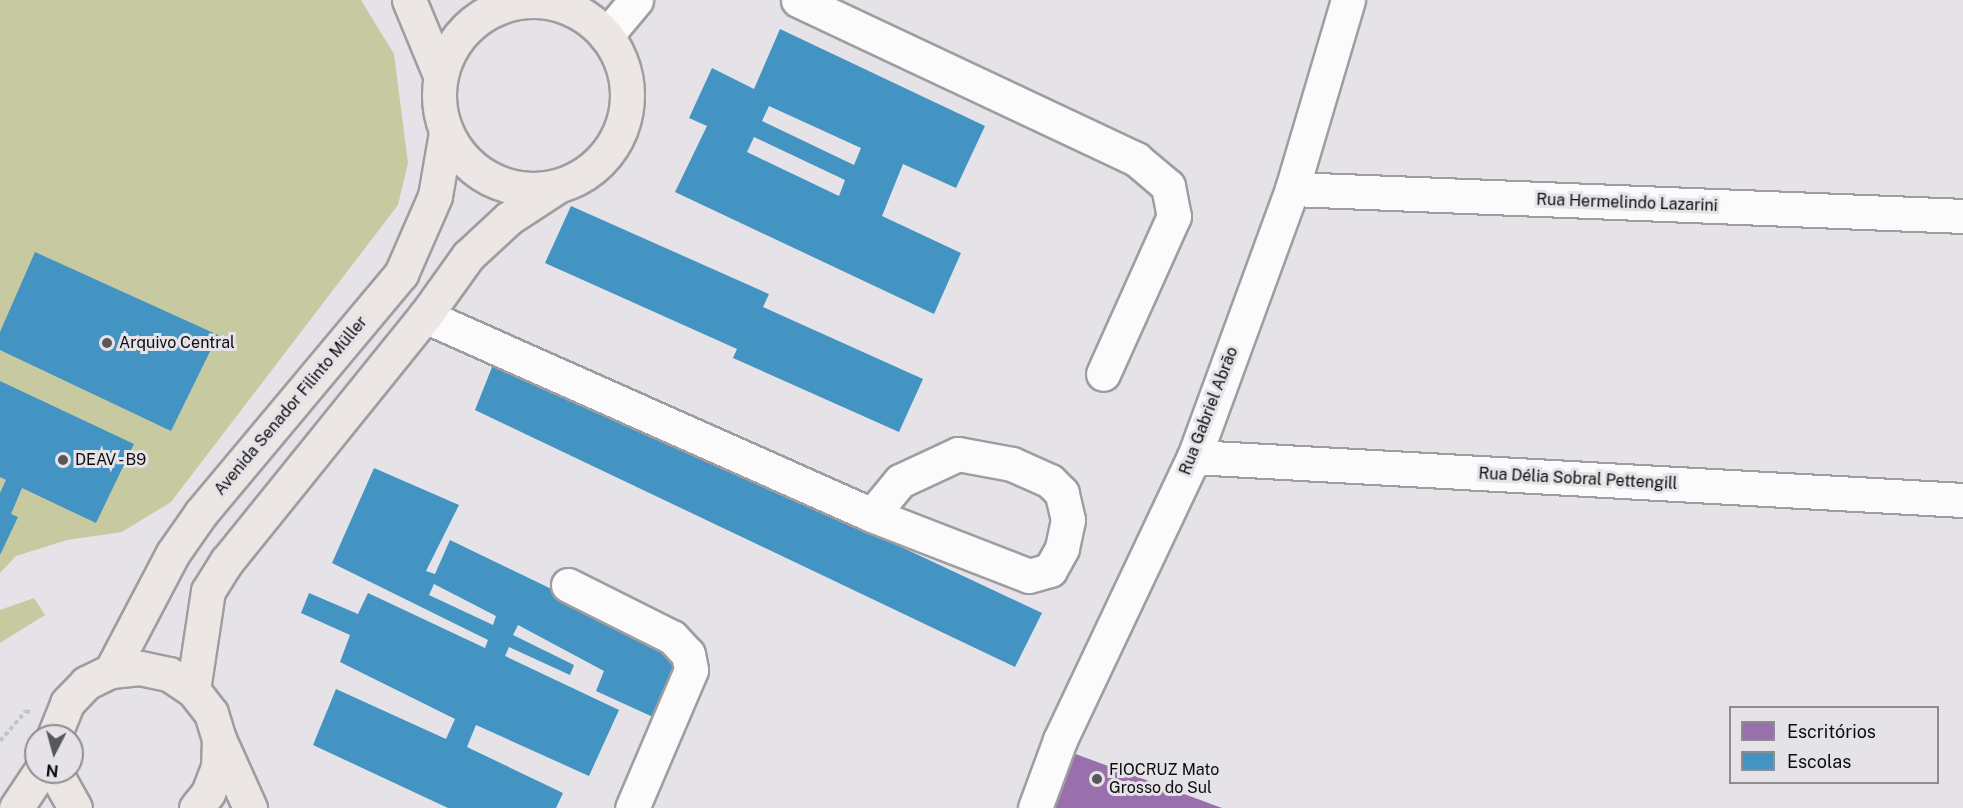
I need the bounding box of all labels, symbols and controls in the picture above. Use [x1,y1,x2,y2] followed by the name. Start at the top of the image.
[1536,190,1718,216] street label: Rua Hermelindo Lazarini
[211,313,371,499] street label: Avenida Senador Filinto Müller
[119,333,235,353] place label: Arquivo Central
[100,336,114,350] marker: Arquivo Central
[1176,344,1242,478] street label: Rua Gabriel Abrão
[75,450,151,470] place label: DEAV - B9
[56,453,70,467] marker: DEAV - B9
[1478,464,1678,494] street label: Rua Délia Sobral Pettengill
[1729,706,1939,784] legend
[1787,721,1876,742] text: Escritórios
[24,724,84,784] north arrow
[1787,751,1851,772] text: Escolas
[45,760,59,781] text: N
[1109,760,1219,798] place label: FIOCRUZ Mato Grosso do Sul
[1090,772,1104,786] marker: FIOCRUZ Mato Grosso do Sul

